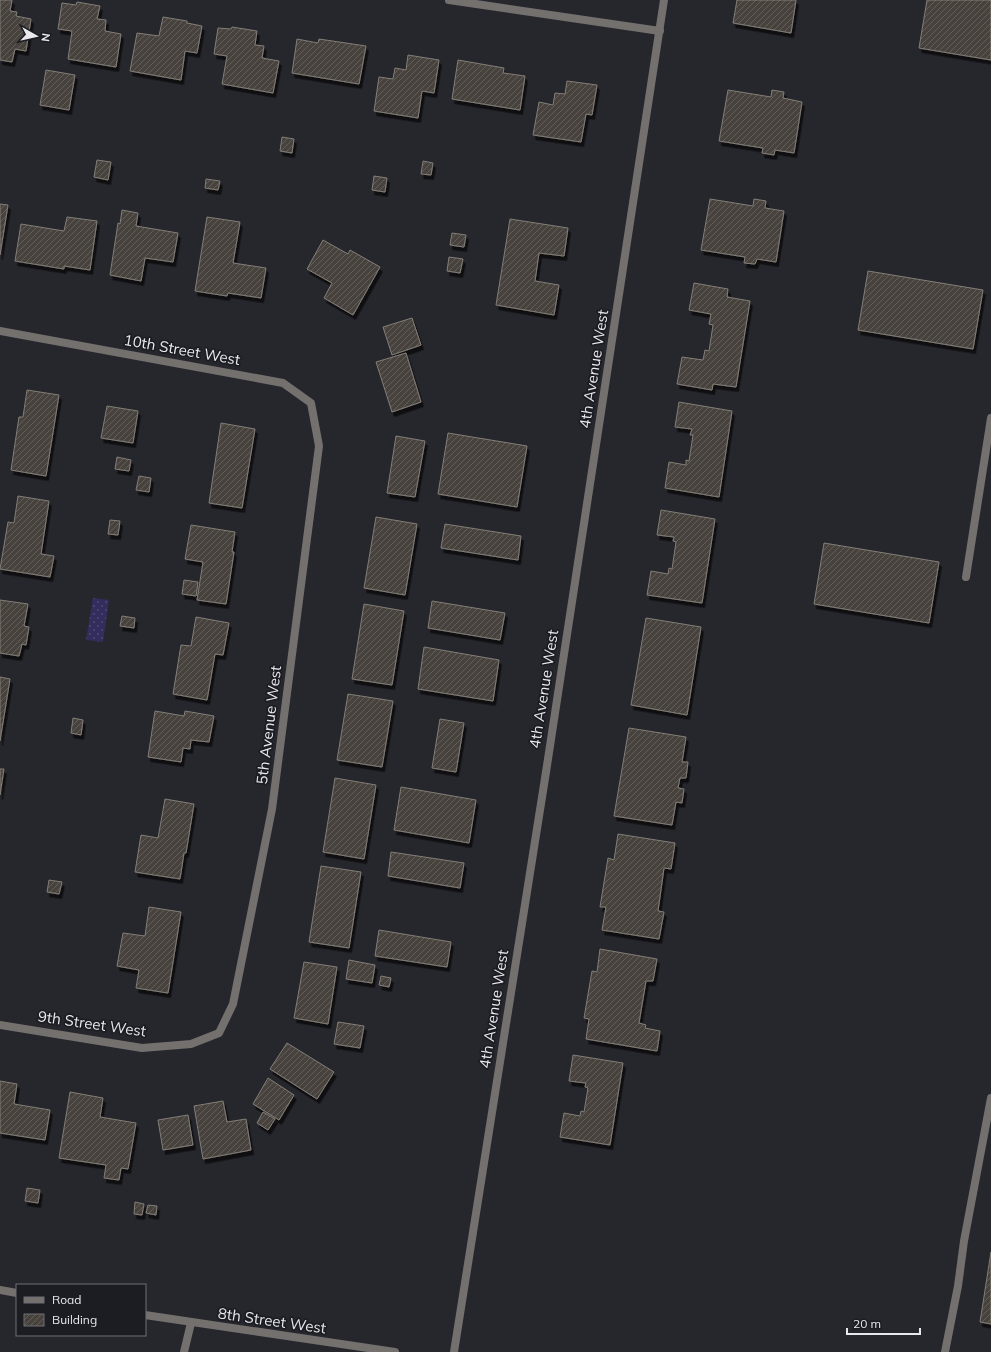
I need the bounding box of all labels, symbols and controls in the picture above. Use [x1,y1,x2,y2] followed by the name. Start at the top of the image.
[16,16,56,56] north arrow
[38,32,53,42] text: N
[575,308,612,430] street label: 4th Avenue West
[122,330,242,369] street label: 10th Street West
[525,628,562,750] street label: 4th Avenue West
[252,664,285,786] street label: 5th Avenue West
[475,948,512,1070] street label: 4th Avenue West
[37,1007,147,1040] street label: 9th Street West
[16,1284,146,1336] legend
[52,1292,81,1307] text: Road
[217,1304,327,1337] street label: 8th Street West
[847,1310,920,1336] scale bar
[52,1312,97,1327] text: Building
[853,1316,881,1331] text: 20 m

